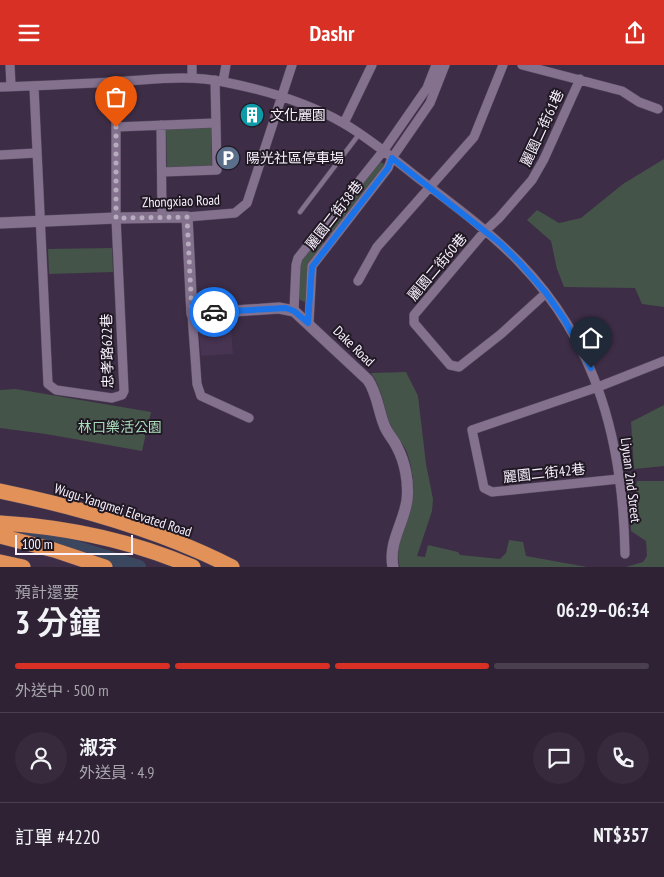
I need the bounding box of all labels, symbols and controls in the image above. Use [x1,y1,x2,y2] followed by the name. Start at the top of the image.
[15,19,43,47] icon: menu
[310,19,354,47] text: Dashr
[621,19,649,47] icon: share
[95,76,137,127] pin
[102,83,130,111] icon: bag
[516,87,568,169] street label: 麗園二街61巷
[239,102,265,128] building icon: 文化麗園
[270,106,326,124] place label: 文化麗園
[215,145,241,171] parking icon: 陽光社區停車場
[246,149,344,167] place label: 陽光社區停車場
[301,177,367,253] street label: 麗園二街38巷
[142,191,220,211] street label: Zhongxiao Road
[404,230,470,304] street label: 麗園二街60巷
[189,287,239,337] courier
[200,298,228,326] icon: car
[97,313,117,389] street label: 忠孝路622巷
[570,317,612,368] pin
[329,322,379,370] street label: Dake Road
[577,324,605,352] icon: home
[78,418,162,436] park label: 林口樂活公園
[617,437,645,524] street label: Liyuan 2nd Street
[502,460,586,486] street label: 麗園二街42巷
[52,479,194,541] street label: Wugu-Yangmei Elevated Road
[15,532,132,555] scale bar
[22,535,53,553] text: 100 m
[15,582,79,602] text: 預計還要
[556,598,649,622] text: 06:29–06:34
[15,601,101,643] text: 3 分鐘
[15,680,109,700] text: 外送中 · 500 m
[15,732,67,784] button: person
[533,732,585,784] button: chat
[597,732,649,784] button: phone
[79,735,117,759] text: 淑芬
[79,762,154,782] text: 外送員 · 4.9
[593,823,649,847] text: NT$357
[15,825,100,849] text: 訂單 #4220

